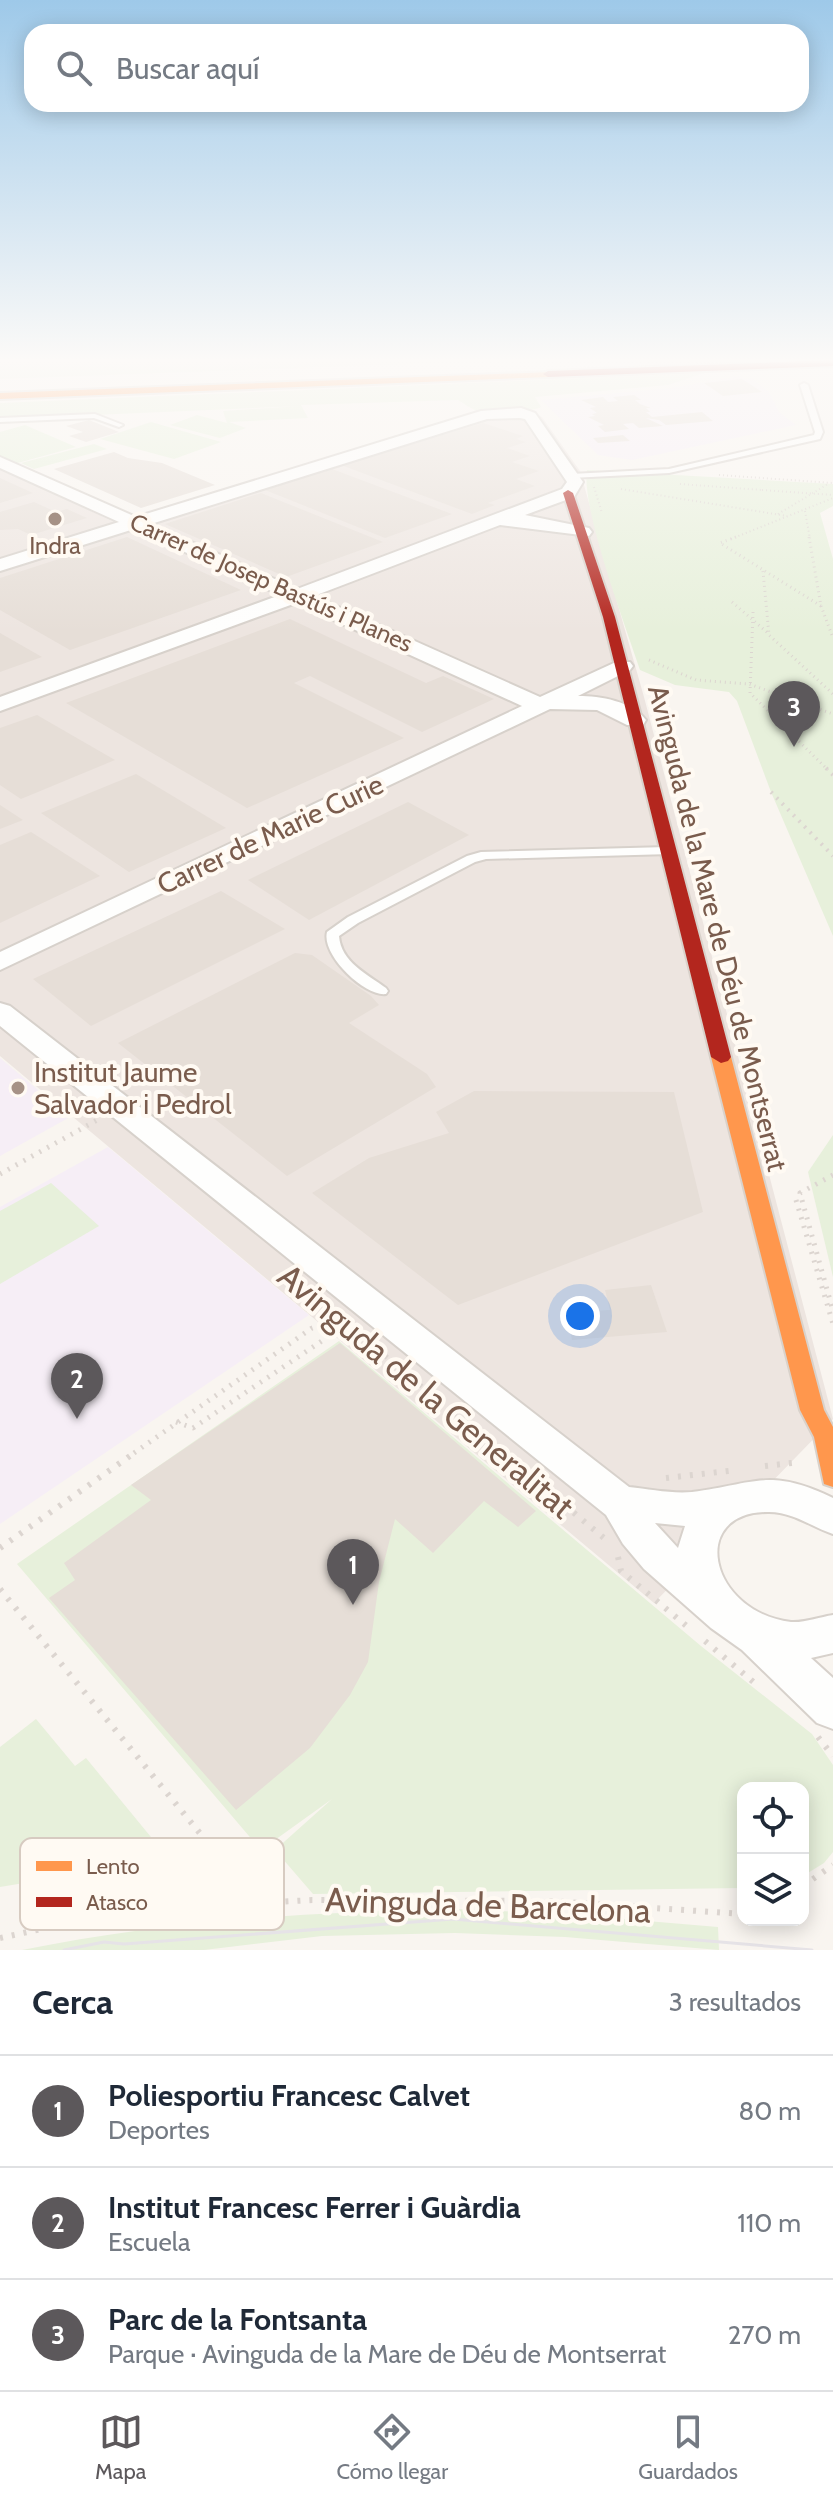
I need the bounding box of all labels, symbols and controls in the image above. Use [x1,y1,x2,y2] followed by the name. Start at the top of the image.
[24,24,809,112] search box
[52,46,96,90] icon: search
[116,50,259,87] text: Buscar aquí
[125,507,417,658] street label: Carrer de Josep Bastús i Planes
[46,510,64,528] marker: Indra
[29,531,81,560] place label: Indra
[641,681,795,1175] street label: Avinguda de la Mare de Déu de Montserrat
[768,681,820,747] pin: 3
[151,767,389,901] street label: Carrer de Marie Curie
[34,1055,232,1121] place label: Institut Jaume Salvador i Pedrol
[9,1079,27,1097] marker: Institut Jaume Salvador i Pedrol
[269,1255,583,1527] street label: Avinguda de la Generalitat
[560,1296,600,1336] your location
[51,1353,103,1419] pin: 2
[327,1539,379,1605] pin: 1
[737,1782,809,1926] map controls
[737,1782,809,1854] button: locate
[20,1838,284,1930] legend
[86,1853,140,1880] text: Lento
[737,1854,809,1926] button: layers
[325,1878,652,1932] street label: Avinguda de Barcelona
[86,1889,148,1916] text: Atasco
[32,1981,113,2023] text: Cerca
[669,1986,801,2018] text: 3 resultados
[108,2077,470,2114] text: Poliesportiu Francesc Calvet
[53,2095,63,2127] text: 1
[738,2095,801,2127] text: 80 m
[108,2114,210,2146] text: Deportes
[108,2189,521,2226] text: Institut Francesc Ferrer i Guàrdia
[51,2207,65,2239] text: 2
[737,2207,801,2239] text: 110 m
[108,2226,190,2258] text: Escuela
[108,2301,367,2338] text: Parc de la Fontsanta
[51,2319,65,2351] text: 3
[728,2319,801,2351] text: 270 m
[108,2338,666,2370] text: Parque · Avinguda de la Mare de Déu de Montserrat
[95,2410,146,2485] tab: Mapa
[336,2410,448,2485] tab: Cómo llegar
[638,2410,738,2485] tab: Guardados

